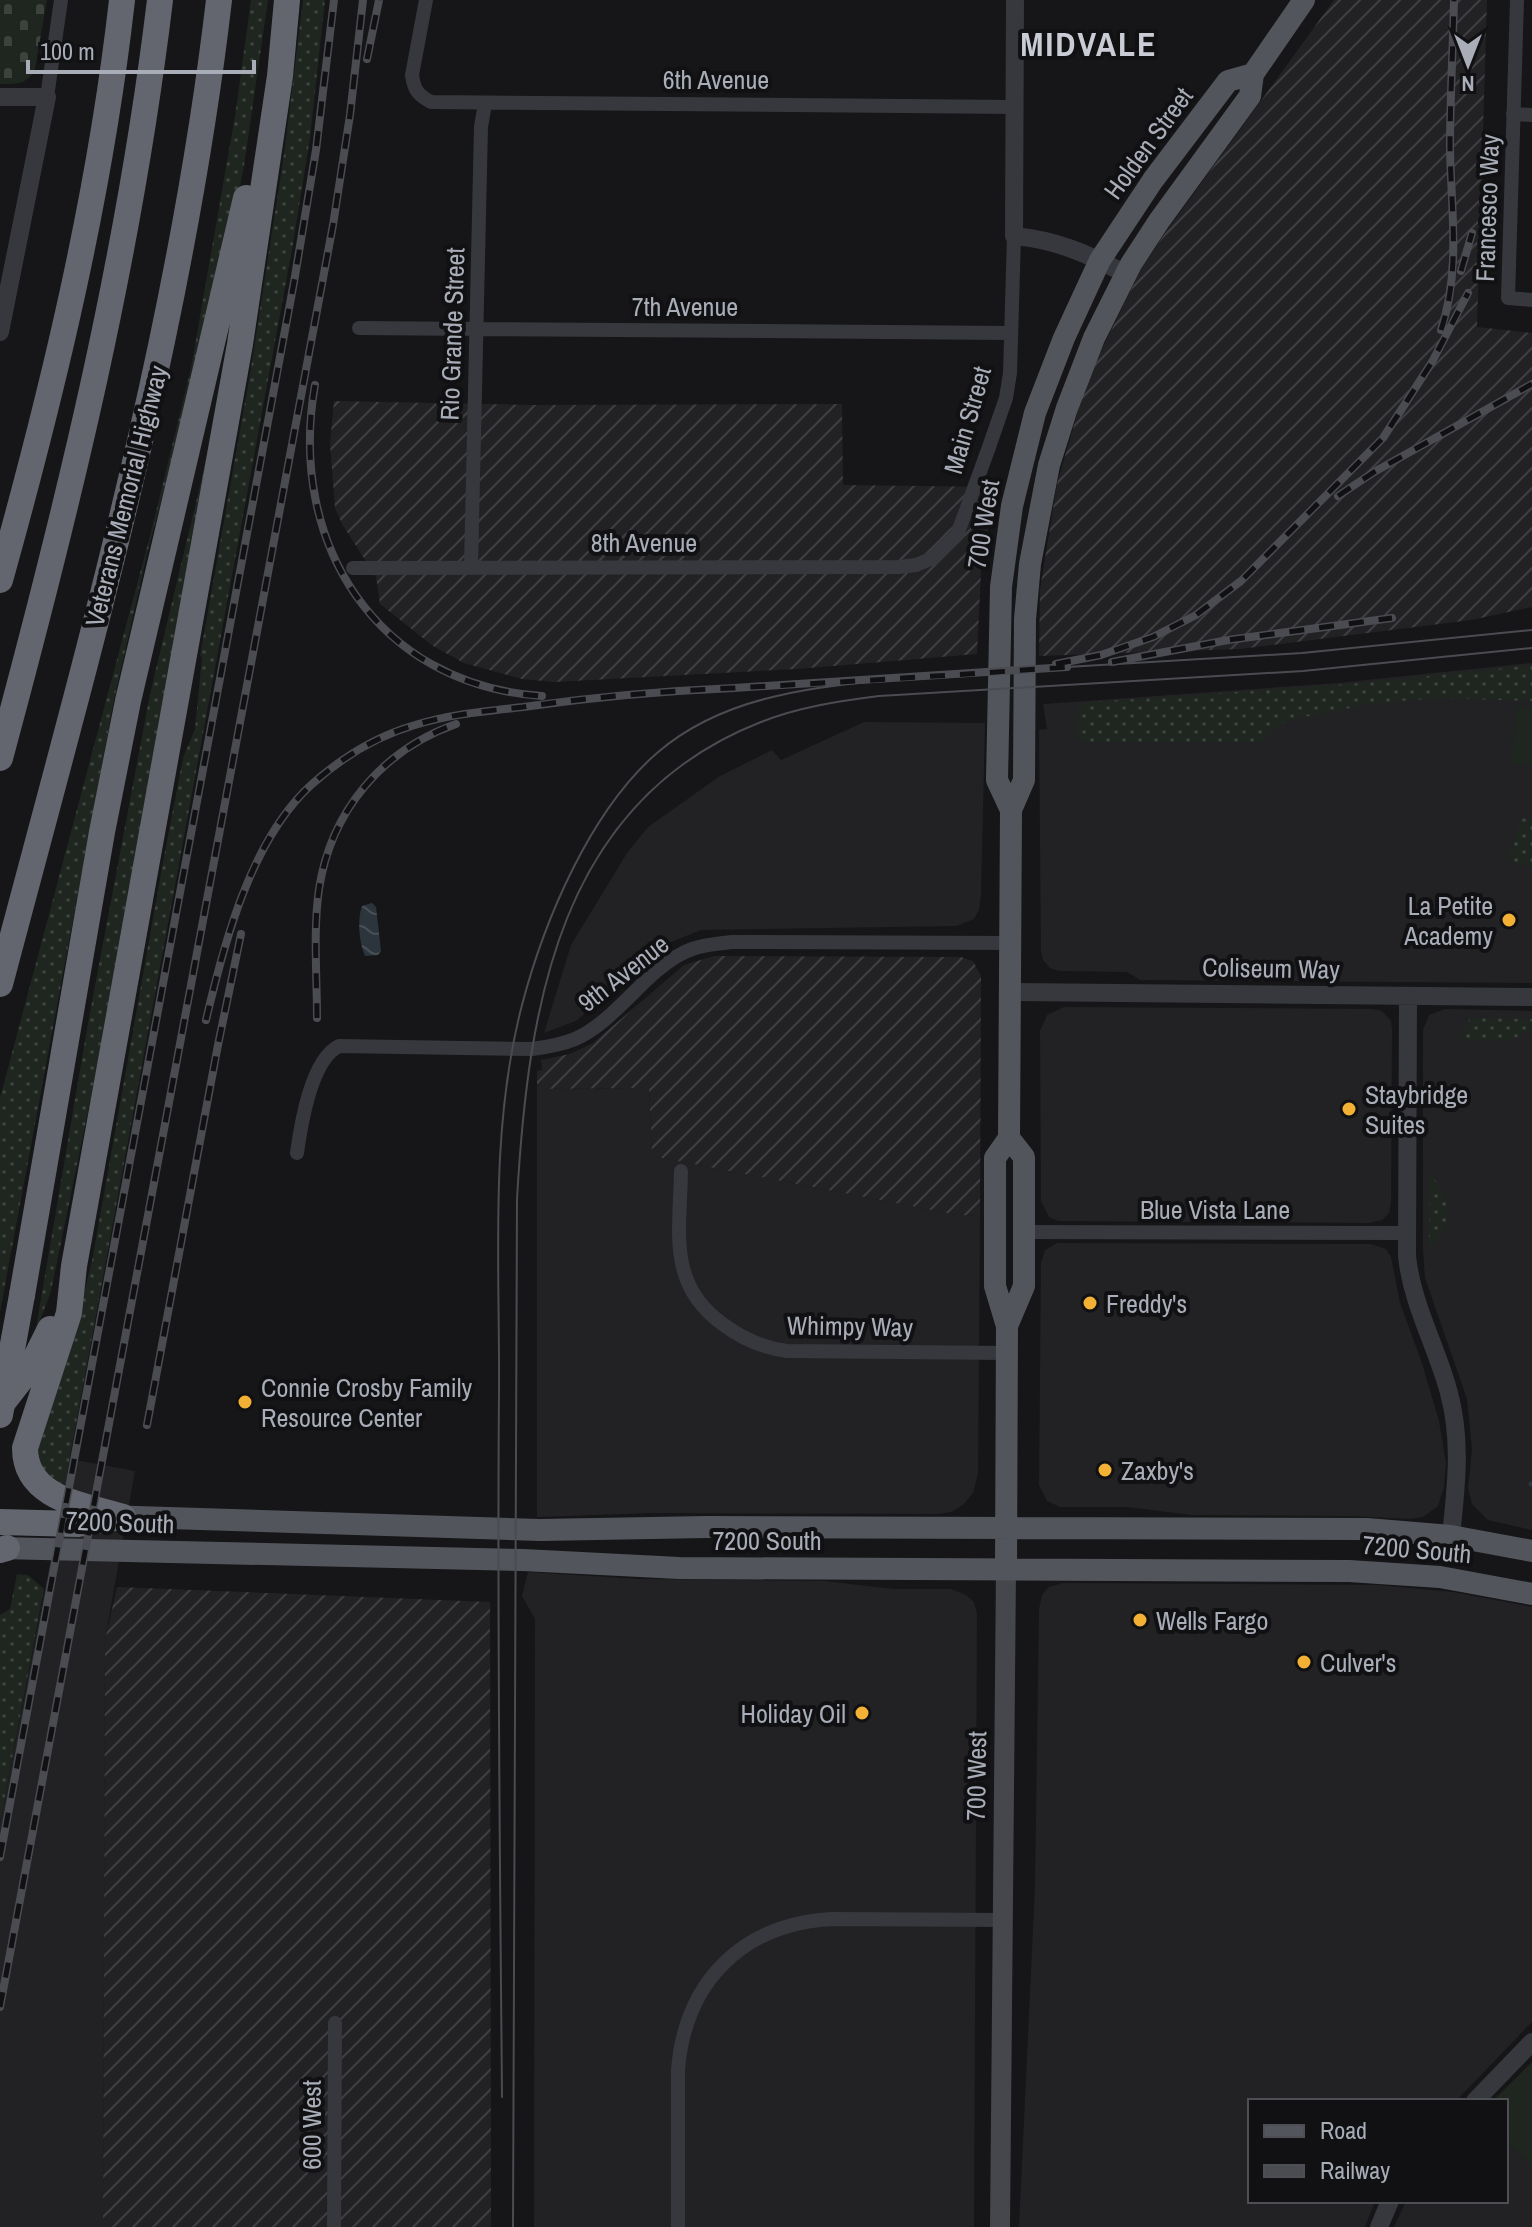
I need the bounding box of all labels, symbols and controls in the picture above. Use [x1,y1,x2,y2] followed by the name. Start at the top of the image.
[1020,21,1158,67] district label: MIDVALE
[28,24,254,74] scale bar
[1428,24,1508,104] north arrow
[40,35,95,67] text: 100 m
[663,62,769,97] street label: 6th Avenue
[1461,69,1475,99] text: N
[1096,80,1201,206] street label: Holden Street
[1467,133,1507,282] street label: Francesco Way
[431,247,473,421] street label: Rio Grande Street
[632,289,738,324] street label: 7th Avenue
[77,362,175,630] street label: Veterans Memorial Highway
[935,362,999,478] street label: Main Street
[959,477,1007,571] street label: 700 West
[591,525,697,560] street label: 8th Avenue
[1403,888,1493,953] place label: La Petite Academy
[1500,911,1518,929] marker: La Petite Academy
[570,926,676,1020] street label: 9th Avenue
[1202,949,1341,987] street label: Coliseum Way
[1365,1077,1468,1142] place label: Staybridge Suites
[1340,1100,1358,1118] marker: Staybridge Suites
[1140,1192,1290,1227] street label: Blue Vista Lane
[1106,1286,1187,1321] place label: Freddy's
[1081,1294,1099,1312] marker: Freddy's
[787,1307,914,1345] street label: Whimpy Way
[261,1370,472,1435] place label: Connie Crosby Family Resource Center
[236,1393,254,1411] marker: Connie Crosby Family Resource Center
[1121,1453,1194,1488] place label: Zaxby's
[1096,1461,1114,1479] marker: Zaxby's
[65,1503,175,1541] street label: 7200 South
[712,1523,822,1558] street label: 7200 South
[1361,1527,1473,1571] street label: 7200 South
[1156,1603,1268,1638] place label: Wells Fargo
[1131,1611,1149,1629] marker: Wells Fargo
[1320,1645,1396,1680] place label: Culver's
[1295,1653,1313,1671] marker: Culver's
[741,1696,846,1731] place label: Holiday Oil
[853,1704,871,1722] marker: Holiday Oil
[958,1731,994,1821] street label: 700 West
[294,2080,329,2170] street label: 600 West
[1248,2099,1508,2203] legend
[1320,2114,1367,2146] text: Road
[1320,2154,1390,2186] text: Railway

